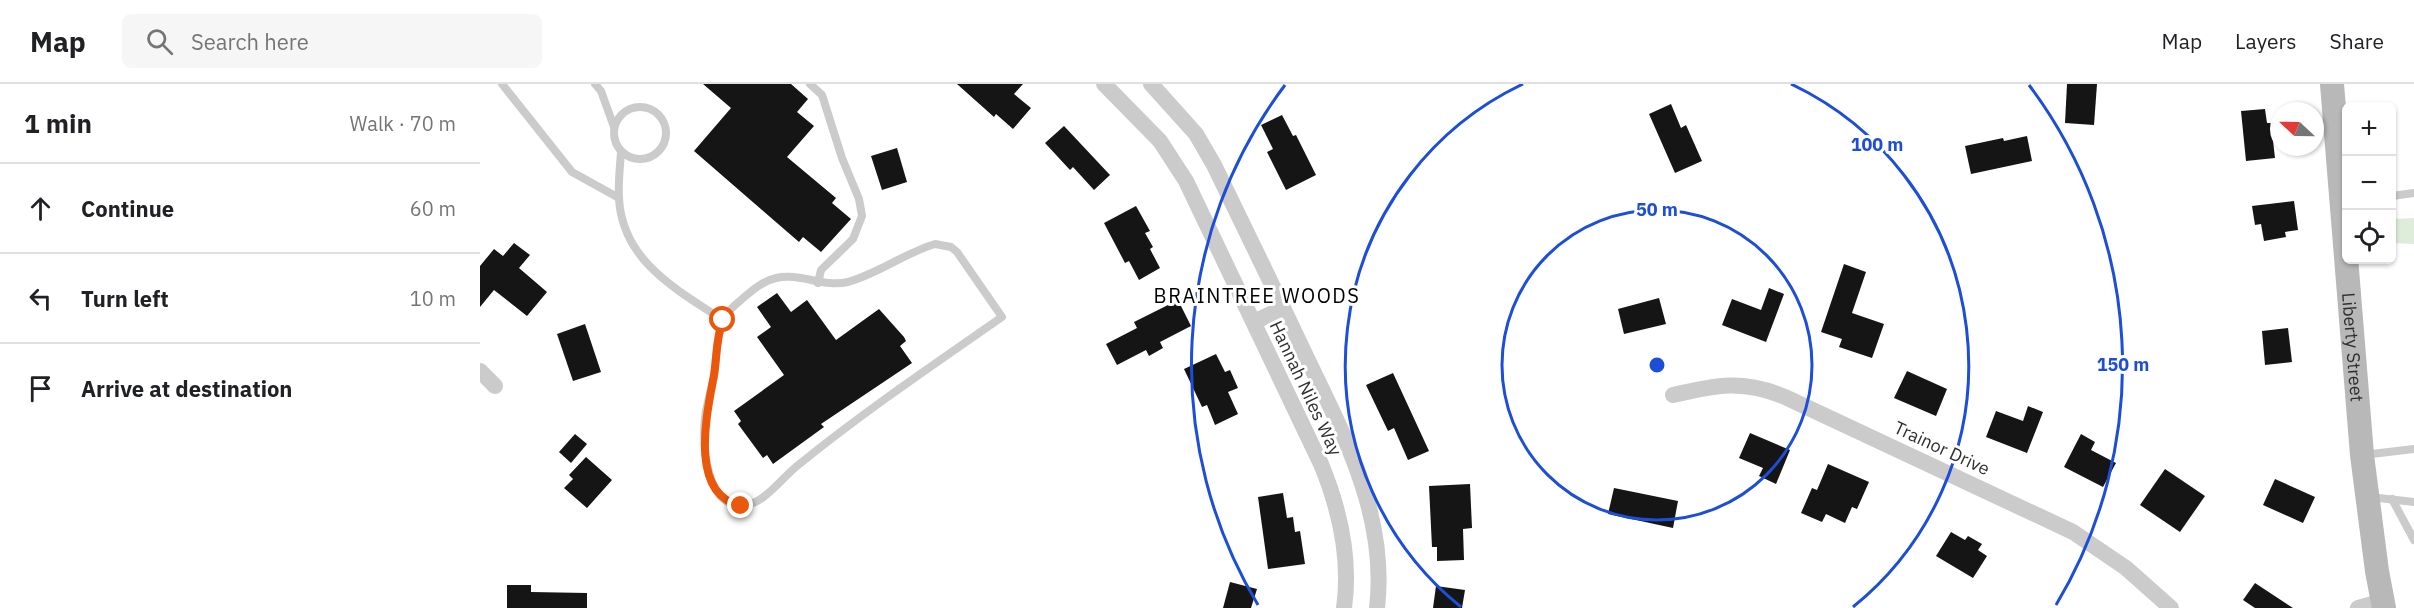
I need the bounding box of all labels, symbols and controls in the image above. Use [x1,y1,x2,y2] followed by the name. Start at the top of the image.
[122,14,542,68] search box
[30,23,86,60] text: Map
[143,25,176,58] icon: search
[191,27,309,56] text: Search here
[2162,27,2202,55] text: Map
[2235,27,2297,55] text: Layers
[2330,27,2384,55] text: Share
[2270,102,2324,156] north arrow
[2342,102,2396,264] map controls
[2342,102,2396,156] button: +
[24,106,92,140] text: 1 min
[350,110,456,137] text: Walk · 70 m
[1851,133,1903,156] text: 100 m
[2342,156,2396,210] button: −
[24,192,57,225] icon: ahead
[81,194,174,223] text: Continue
[410,195,456,222] text: 60 m
[1636,198,1678,221] text: 50 m
[2342,210,2396,264] button: locate
[24,282,57,315] icon: left
[1154,282,1360,309] district label: BRAINTREE WOODS
[81,284,169,313] text: Turn left
[410,285,456,312] text: 10 m
[2337,292,2369,403] street label: Liberty Street
[709,306,735,332] route start
[1265,317,1347,459] street label: Hannah Niles Way
[2097,353,2149,376] text: 150 m
[1647,355,1667,375] centre of rings
[24,372,57,405] icon: arrive
[81,374,292,403] text: Arrive at destination
[1890,416,1994,480] street label: Trainor Drive
[727,492,753,518] route end

